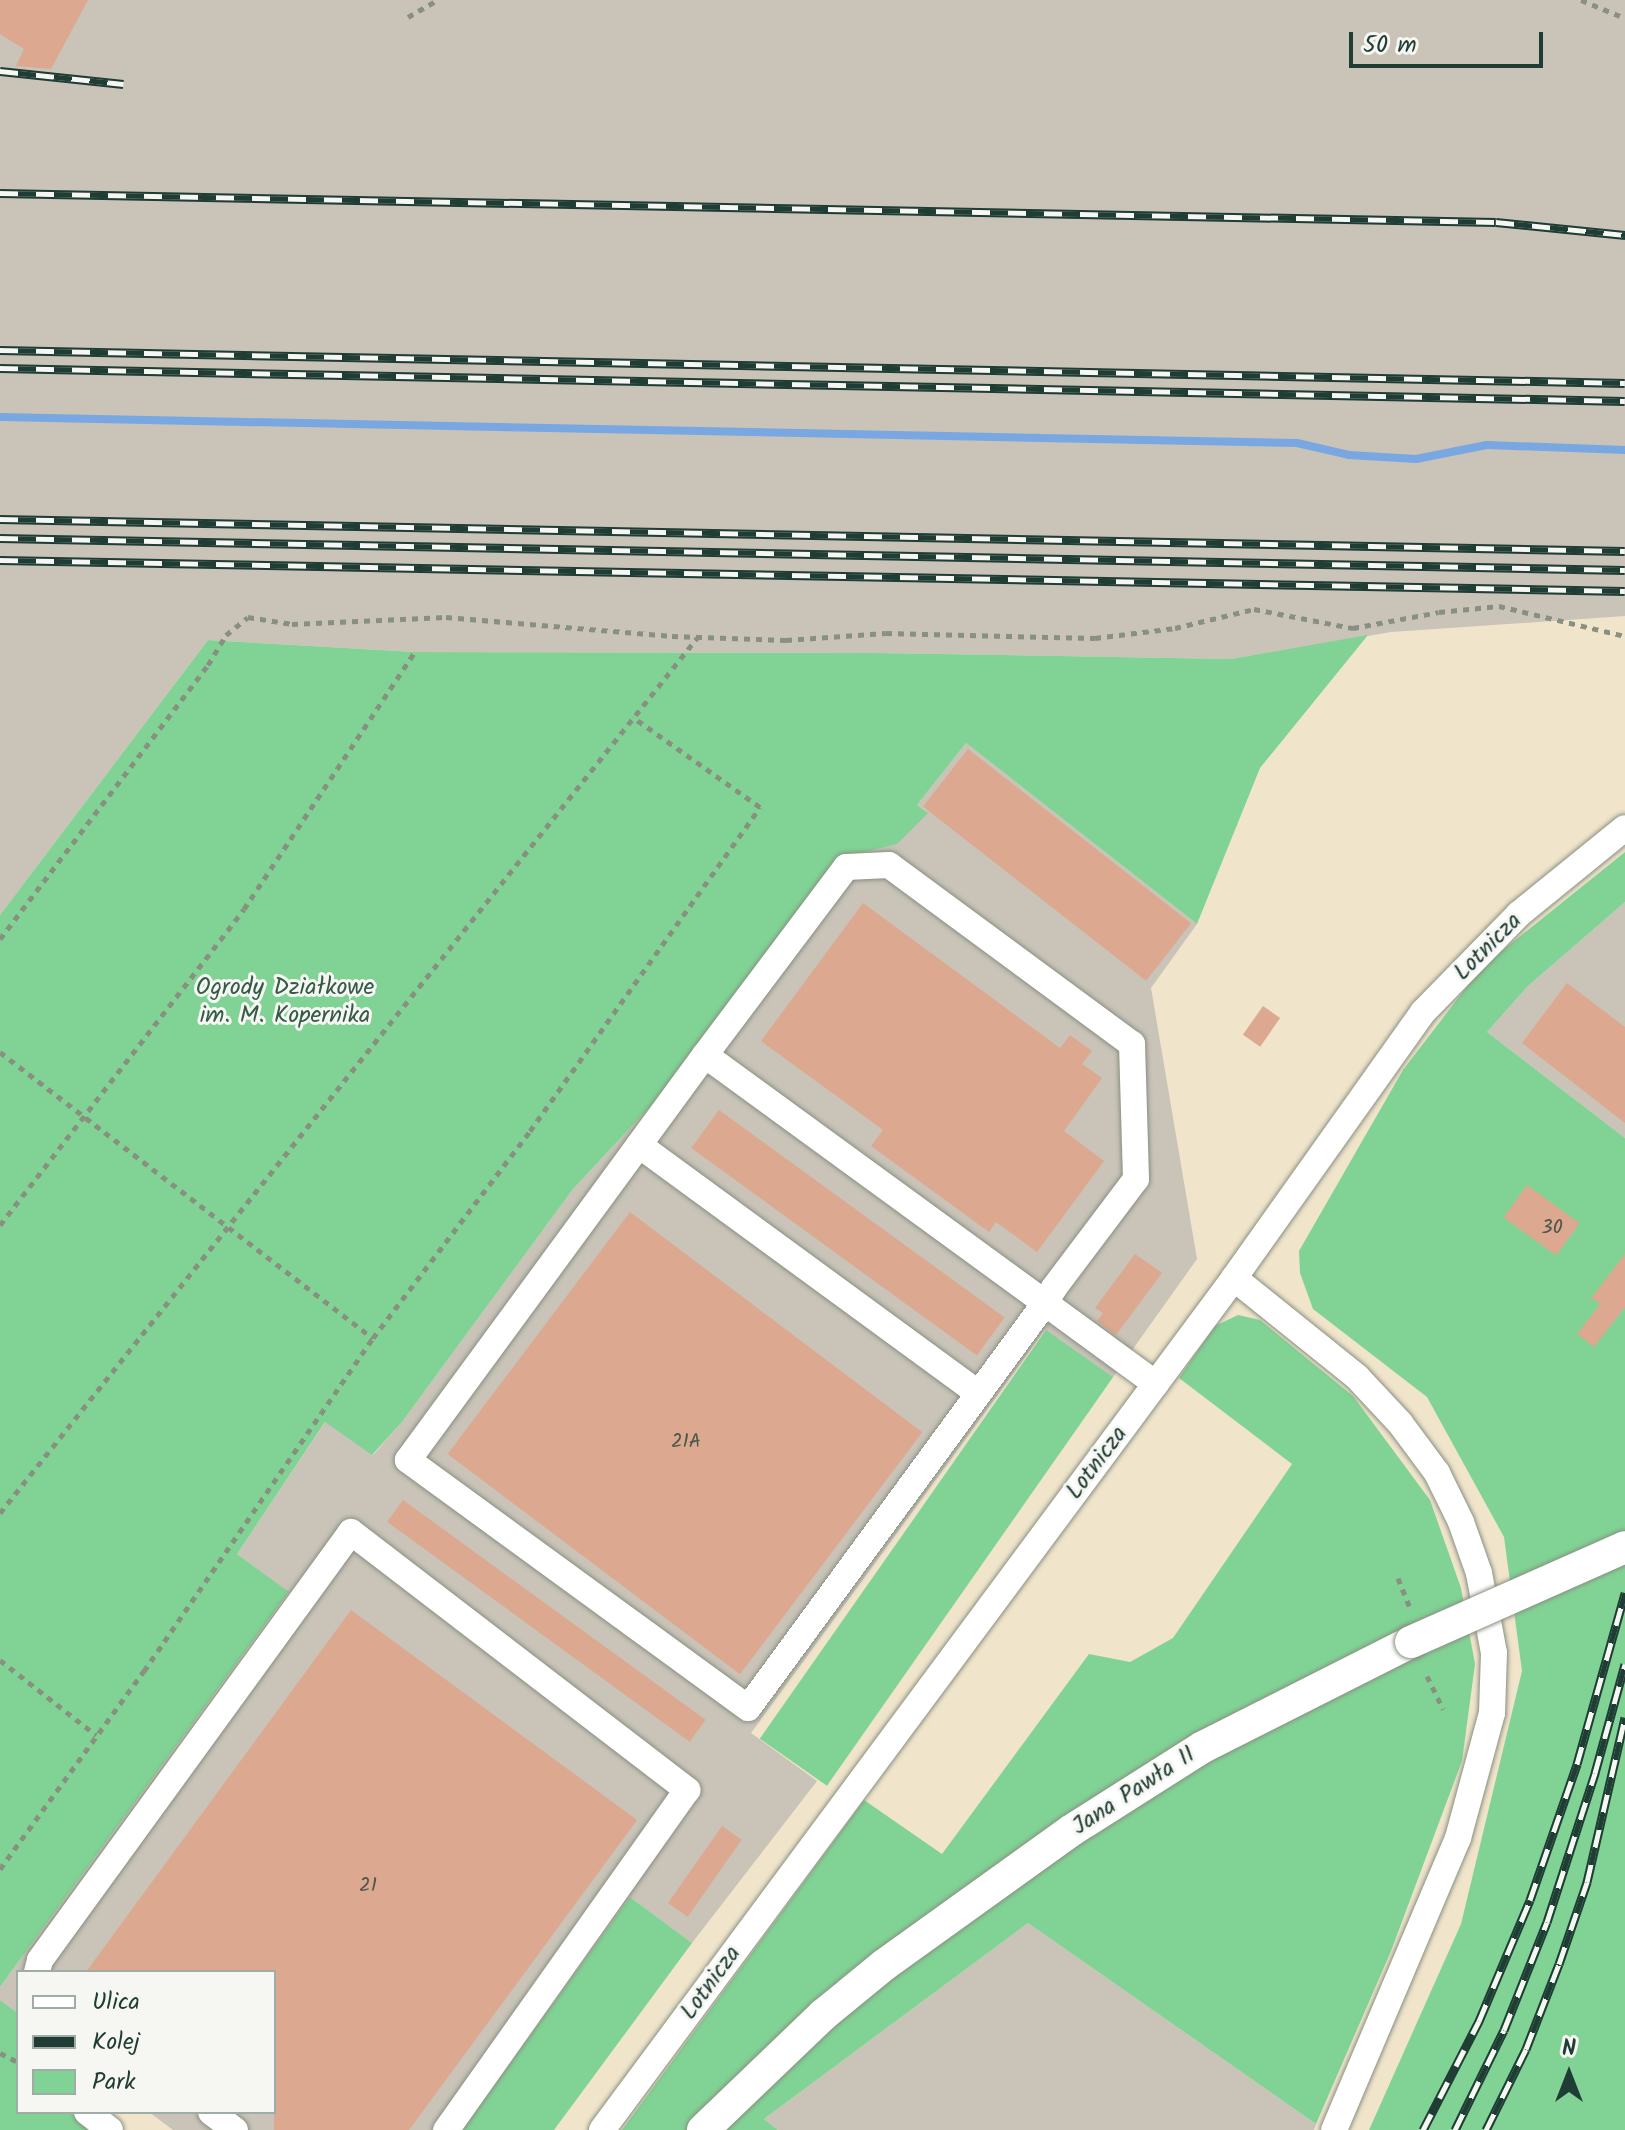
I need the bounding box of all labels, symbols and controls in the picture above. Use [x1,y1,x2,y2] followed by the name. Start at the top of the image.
[1353,16,1547,66] scale bar
[1363,26,1417,65] text: 50 m
[1448,907,1528,987] street label: Lotnicza
[196,974,374,1030] park label: Ogrody Działkowe im. M. Kopernika
[1541,1216,1563,1240] house number: 30
[1060,1421,1134,1505] street label: Lotnicza
[671,1430,701,1454] house number: 21A
[1067,1741,1201,1841] street label: Jana Pawła II
[359,1874,377,1898] house number: 21
[675,1940,747,2026] street label: Lotnicza
[16,1970,276,2114] legend
[92,1983,140,2022] text: Ulica
[92,2023,140,2062] text: Kolej
[1562,2032,1576,2067] text: N
[1529,2034,1609,2114] north arrow
[92,2063,136,2102] text: Park

